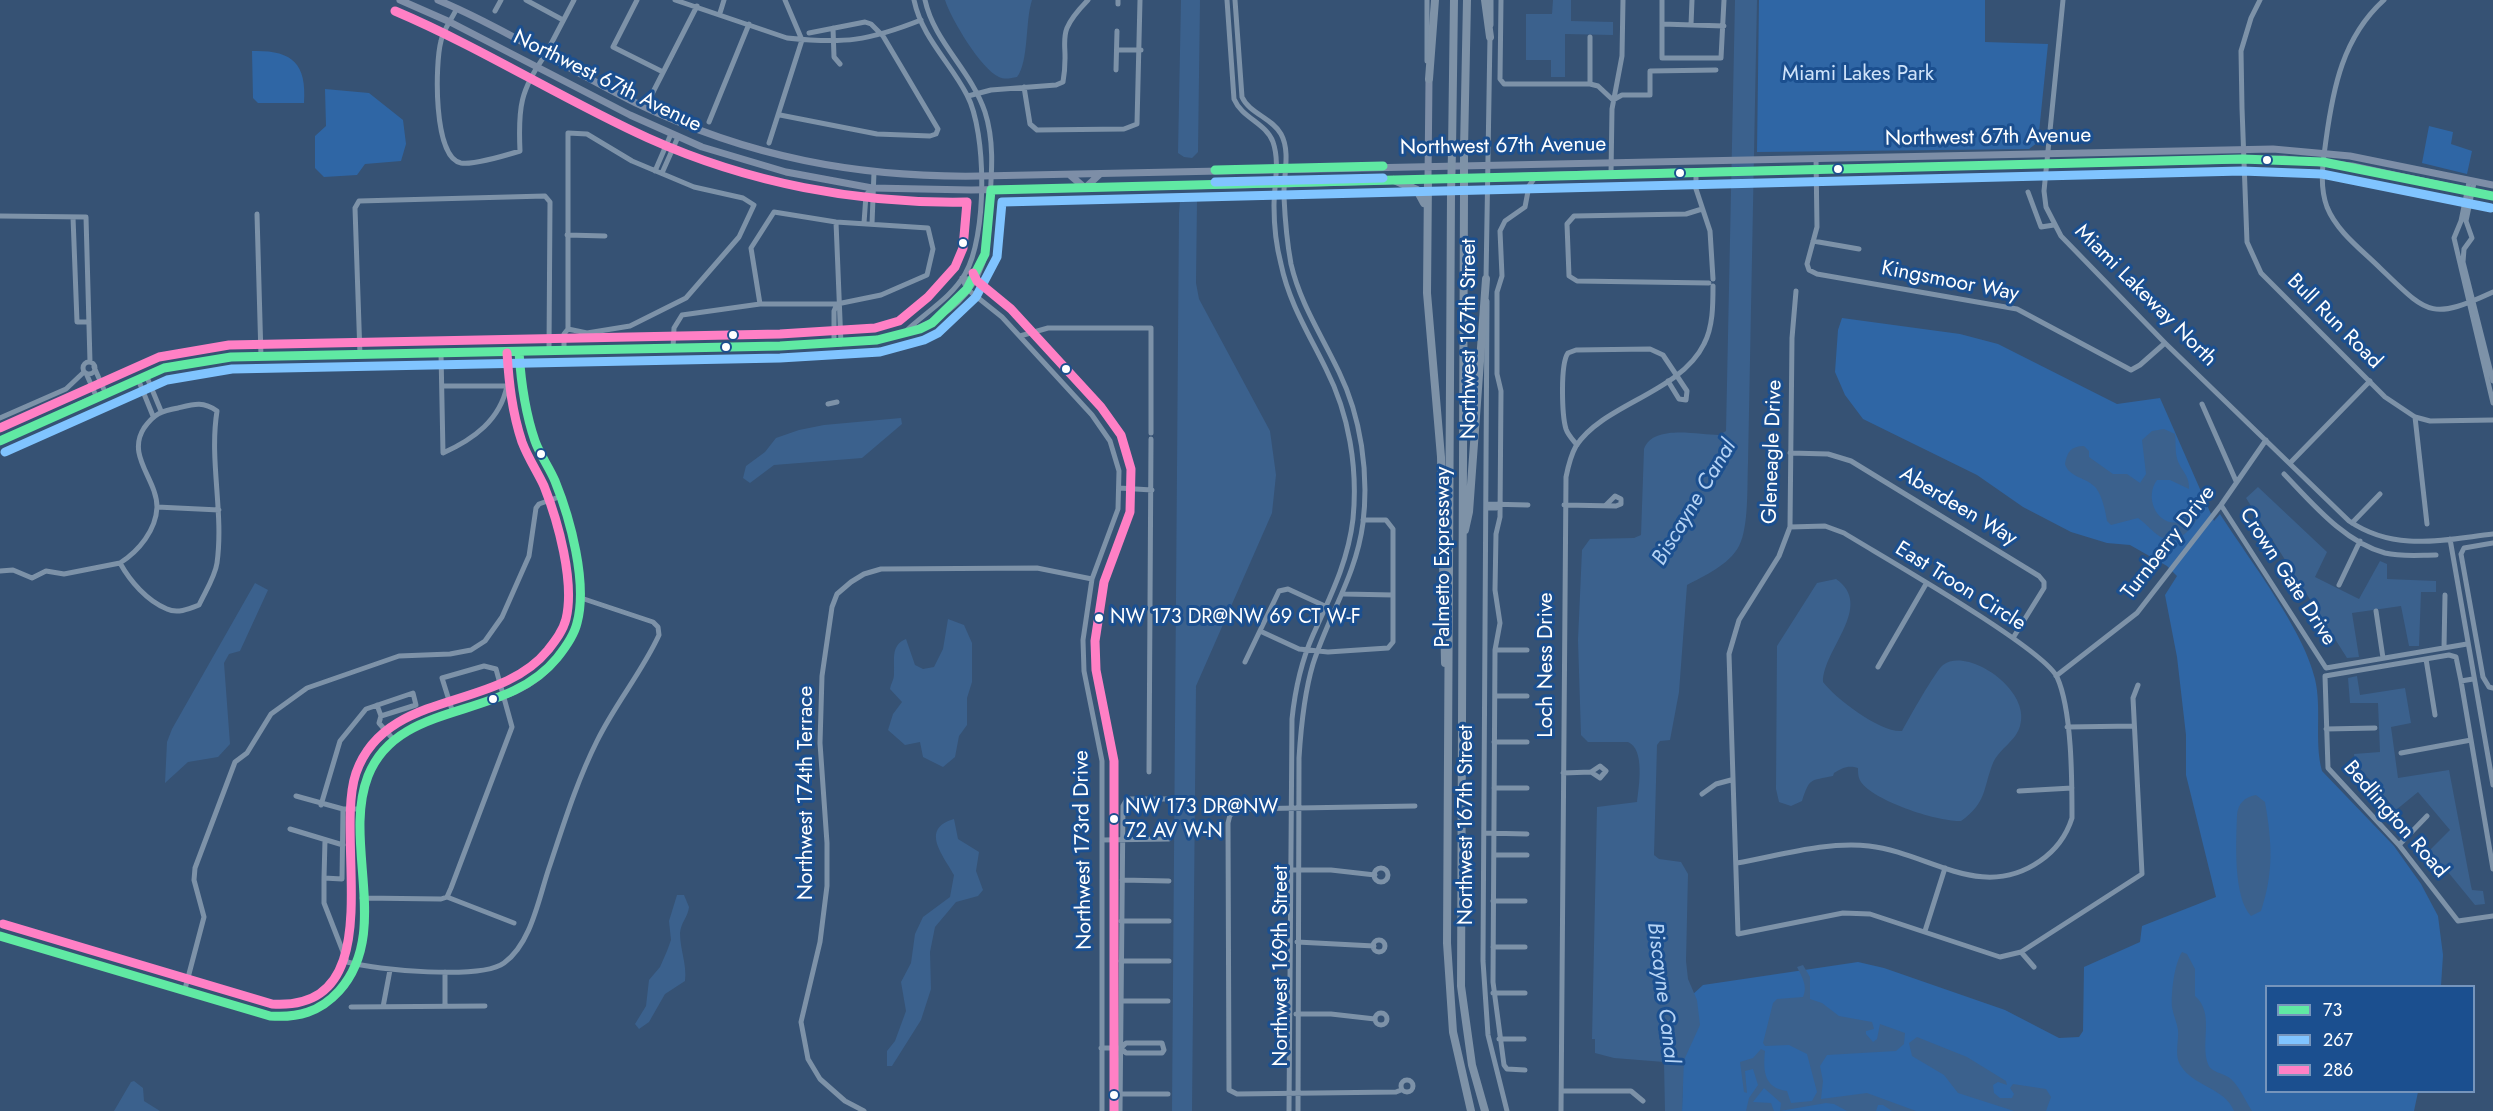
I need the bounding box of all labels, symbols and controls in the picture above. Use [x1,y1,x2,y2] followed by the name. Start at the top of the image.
[509,25,705,139] street label: Northwest 67th Avenue
[1782,62,1934,88] park label: Miami Lakes Park
[1885,124,2091,152] street label: Northwest 67th Avenue
[1400,133,1606,161] street label: Northwest 67th Avenue
[2261,154,2273,166] unlabelled marker
[1832,163,1844,175] unlabelled marker
[1674,167,1686,179] unlabelled marker
[2069,220,2221,372] street label: Miami Lakeway North
[957,237,969,249] unlabelled marker
[1457,239,1483,439] street label: Northwest 167th Street
[1879,256,2021,308] street label: Kingsmoor Way
[2281,269,2387,375] street label: Bull Run Road
[727,329,739,341] unlabelled marker
[720,341,732,353] unlabelled marker
[1060,363,1072,375] unlabelled marker
[1758,379,1788,525] street label: Gleneagle Drive
[1647,436,1743,570] water label: Biscayne Canal
[535,448,547,460] unlabelled marker
[1895,462,2021,552] street label: Aberdeen Way
[1431,466,1457,648] street label: Palmetto Expressway
[2117,481,2221,605] street label: Turnberry Drive
[2233,503,2341,651] street label: Crown Gate Drive
[1890,537,2030,637] street label: East Troon Circle
[1534,592,1560,738] street label: Loch Ness Drive
[1110,606,1361,630] place label: NW 173 DR@NW 69 CT W-F
[1093,612,1105,624] marker: NW 173 DR@NW 69 CT W-F
[794,686,820,900] street label: Northwest 174th Terrace
[487,693,499,705] unlabelled marker
[1454,725,1480,925] street label: Northwest 167th Street
[1070,750,1098,950] street label: Northwest 173rd Drive
[2337,756,2453,884] street label: Bedlington Road
[1125,796,1278,843] place label: NW 173 DR@NW 72 AV W-N
[1108,813,1120,825] marker: NW 173 DR@NW 72 AV W-N
[1269,865,1295,1067] street label: Northwest 169th Street
[1640,921,1684,1065] water label: Biscayne Canal
[2265,985,2475,1093] legend
[2323,997,2342,1023] text: 73
[2323,1027,2353,1053] text: 267
[2323,1057,2353,1083] text: 286
[1108,1089,1120,1101] unlabelled marker

